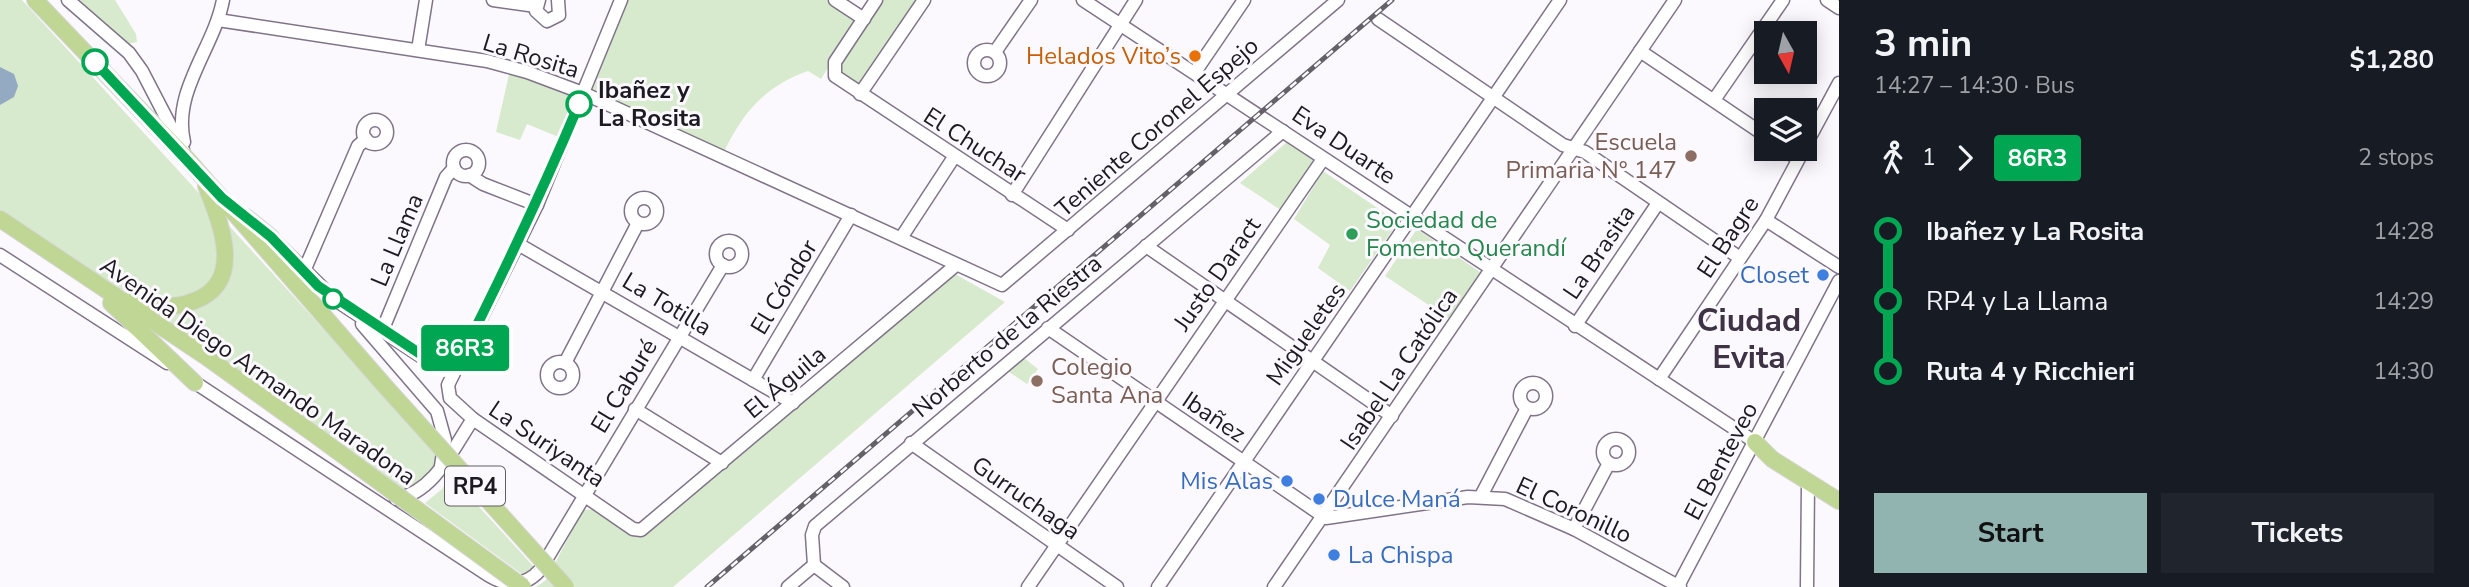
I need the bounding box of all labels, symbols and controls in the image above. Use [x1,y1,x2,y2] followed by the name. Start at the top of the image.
[1874,18,1972,69] text: 3 min
[1754,21,1816,84] north arrow
[1754,21,1817,161] map controls
[479,26,583,86] street label: La Rosita
[1049,30,1265,224] street label: Teniente Coronel Espejo
[1026,40,1181,72] place label: Helados Vito’s
[2350,42,2434,77] text: $1,280
[1187,48,1203,64] marker: Helados Vito’s
[82,49,108,75] unlabelled marker
[1874,70,2075,101] text: 14:27 – 14:30 · Bus
[598,74,701,134] place label: Ibañez y La Rosita
[566,91,592,117] marker: Ibañez y La Rosita
[1286,98,1402,192] street label: Eva Duarte
[1754,98,1817,161] button: layers
[917,100,1033,190] street label: El Chuchar
[1506,126,1677,186] place label: Escuela Primaria N° 147
[1874,139,1912,177] icon: walk
[1946,139,1984,177] icon: forward
[1922,142,1936,173] text: 1
[2008,142,2067,174] text: 86R3
[2358,142,2434,173] text: 2 stops
[1683,148,1699,164] marker: Escuela Primaria N° 147
[363,189,431,291] street label: La Llama
[1690,190,1766,284] street label: El Bagre
[1556,198,1642,306] street label: La Brasita
[1366,204,1567,264] place label: Sociedad de Fomento Querandí
[1166,210,1268,338] street label: Justo Daract
[1926,214,2144,249] text: Ibañez y La Rosita
[2374,216,2434,247] text: 14:28
[1344,226,1360,242] marker: Sociedad de Fomento Querandí
[743,233,825,340] street label: El Cóndor
[906,247,1108,425] street label: Norberto de la Riestra
[94,249,422,493] street label: Avenida Diego Armando Maradona
[1740,259,1810,291] place label: Closet
[616,265,718,343] street label: La Totilla
[1815,267,1831,283] marker: Closet
[1259,276,1353,392] street label: Migueletes
[1333,282,1465,456] street label: Isabel La Católica
[1926,284,2108,319] text: RP4 y La Llama
[2374,286,2434,317] text: 14:29
[323,289,343,309] unlabelled marker
[1697,299,1801,379] district label: Ciudad Evita
[416,325,514,371] line badge: 86R3
[435,332,495,364] text: 86R3
[583,333,665,439] street label: El Caburé
[737,338,833,426] street label: El Águila
[1051,351,1163,411] place label: Colegio Santa Ana
[1926,354,2135,389] text: Ruta 4 y Ricchieri
[2374,356,2434,387] text: 14:30
[1029,373,1045,389] marker: Colegio Santa Ana
[1176,384,1252,450] street label: Ibañez
[483,393,611,495] street label: La Suriyanta
[1677,397,1765,525] street label: El Benteveo
[965,449,1087,547] street label: Gurruchaga
[1180,465,1273,497] place label: Mis Alas
[445,466,505,506] road number: RP4
[1511,469,1637,551] street label: El Coronillo
[1279,473,1295,489] marker: Mis Alas
[1333,483,1461,515] place label: Dulce Maná
[1311,491,1327,507] marker: Dulce Maná
[1874,493,2147,573] button: Start
[2161,493,2434,573] button: Tickets
[1348,539,1454,571] place label: La Chispa
[1326,547,1342,563] marker: La Chispa

